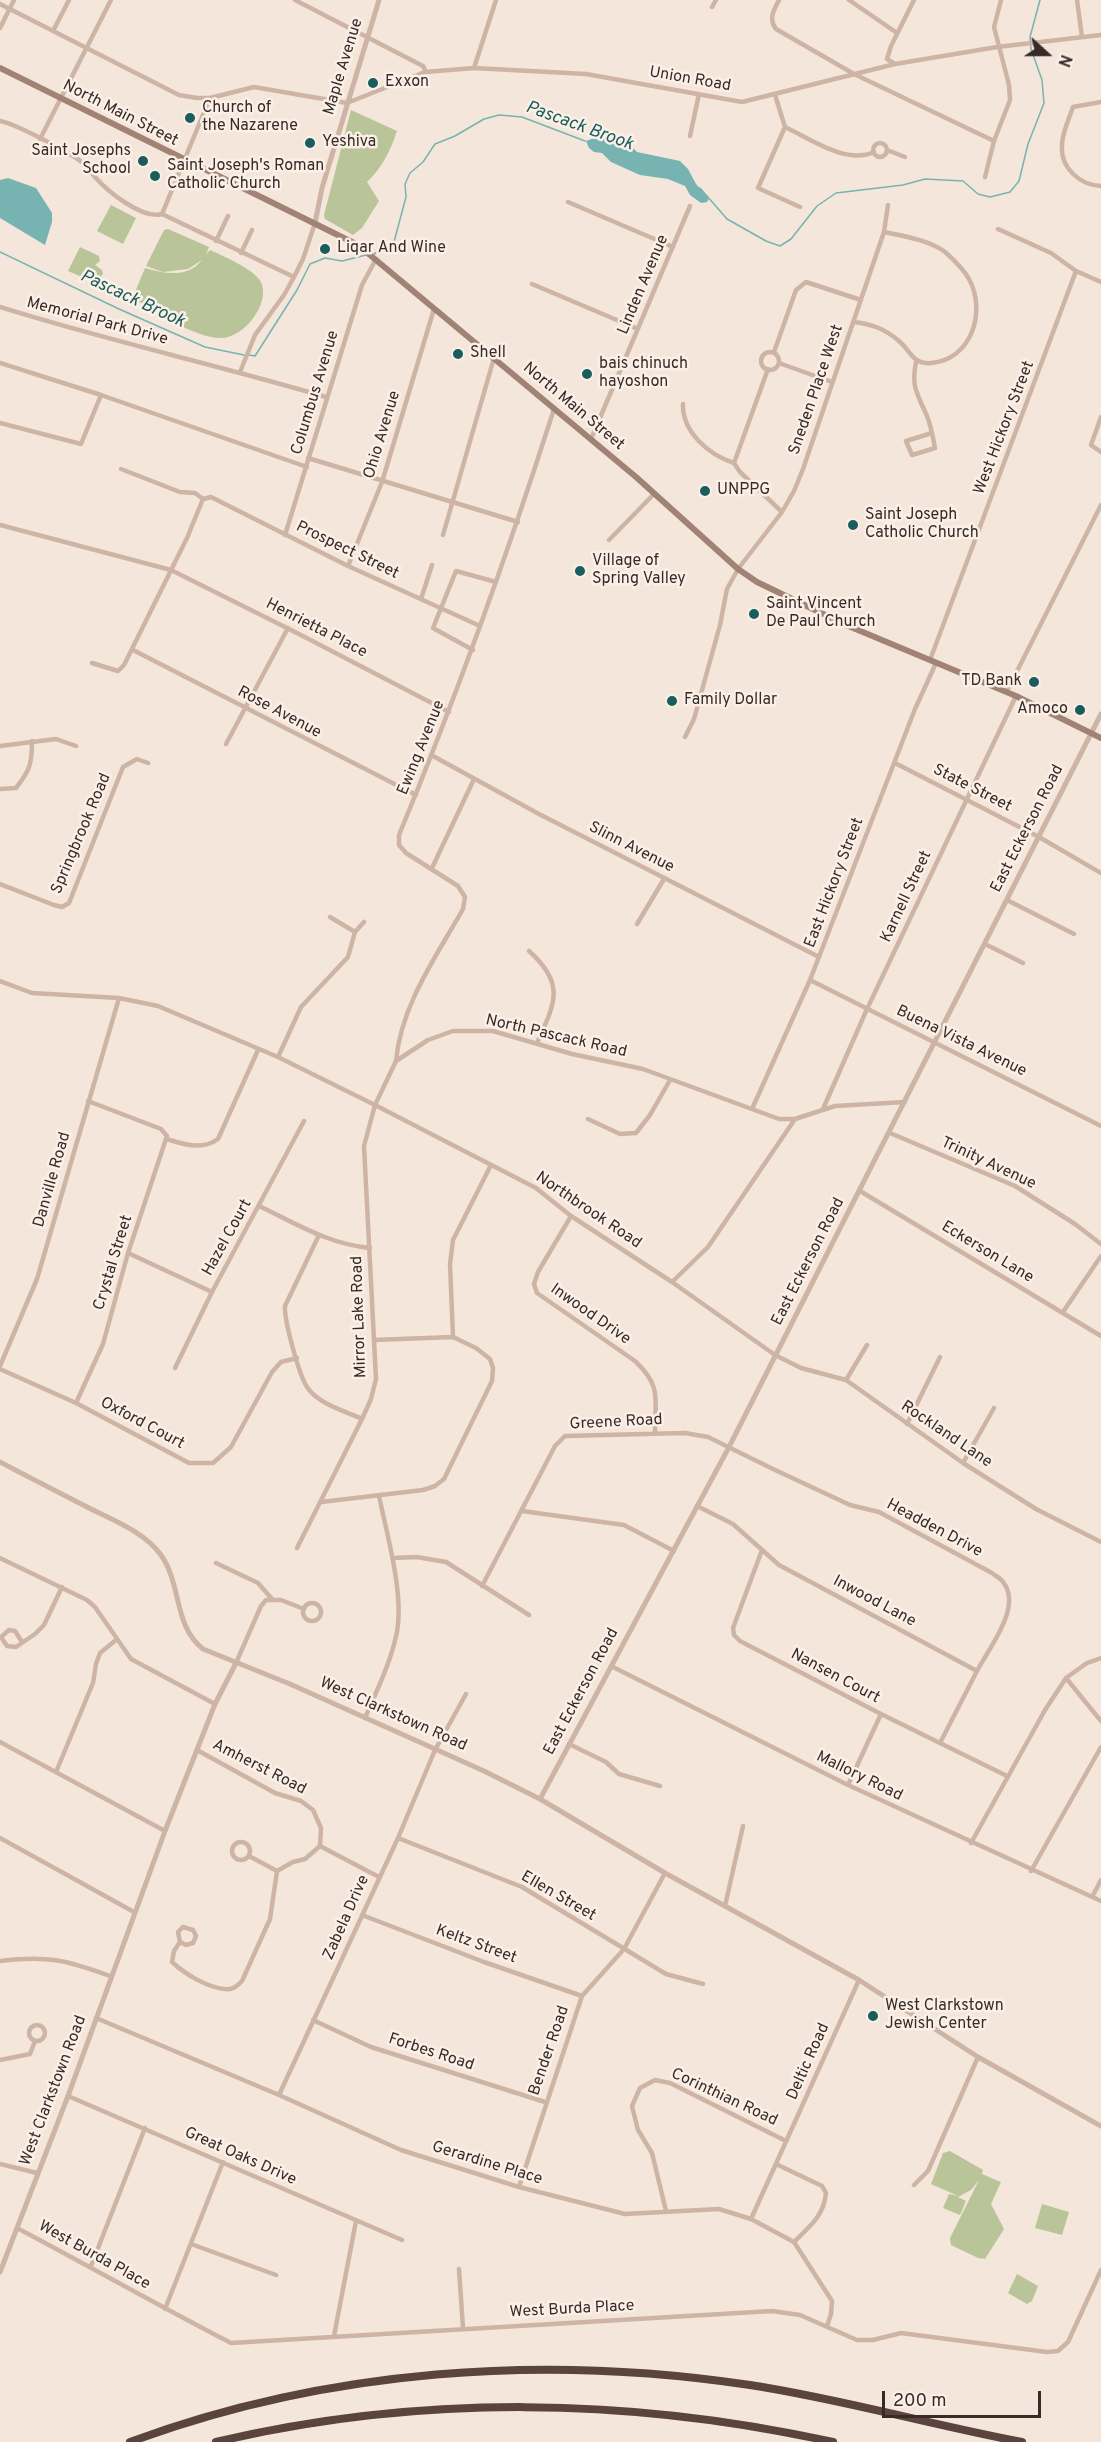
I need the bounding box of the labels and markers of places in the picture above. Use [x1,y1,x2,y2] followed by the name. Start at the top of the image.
[385,73,429,93] place label: Exxon
[366,76,380,90] marker: Exxon
[202,99,298,137] place label: Church of the Nazarene
[183,111,197,125] marker: Church of the Nazarene
[322,133,376,153] place label: Yeshiva
[303,136,317,150] marker: Yeshiva
[31,142,131,180] place label: Saint Josephs School
[136,154,150,168] marker: Saint Josephs School
[167,157,324,195] place label: Saint Joseph's Roman Catholic Church
[148,169,162,183] marker: Saint Joseph's Roman Catholic Church
[337,239,446,259] place label: Liqar And Wine
[318,242,332,256] marker: Liqar And Wine
[470,344,506,364] place label: Shell
[451,347,465,361] marker: Shell
[599,355,688,393] place label: bais chinuch hayoshon
[580,367,594,381] marker: bais chinuch hayoshon
[717,481,770,501] place label: UNPPG
[698,484,712,498] marker: UNPPG
[865,506,979,544] place label: Saint Joseph Catholic Church
[846,518,860,532] marker: Saint Joseph Catholic Church
[592,552,686,590] place label: Village of Spring Valley
[573,564,587,578] marker: Village of Spring Valley
[766,595,876,633] place label: Saint Vincent De Paul Church
[747,607,761,621] marker: Saint Vincent De Paul Church
[961,672,1022,692] place label: TD Bank
[1027,675,1041,689] marker: TD Bank
[684,691,777,711] place label: Family Dollar
[665,694,679,708] marker: Family Dollar
[1017,700,1068,720] place label: Amoco
[1073,703,1087,717] marker: Amoco
[885,1997,1004,2035] place label: West Clarkstown Jewish Center
[866,2009,880,2023] marker: West Clarkstown Jewish Center

